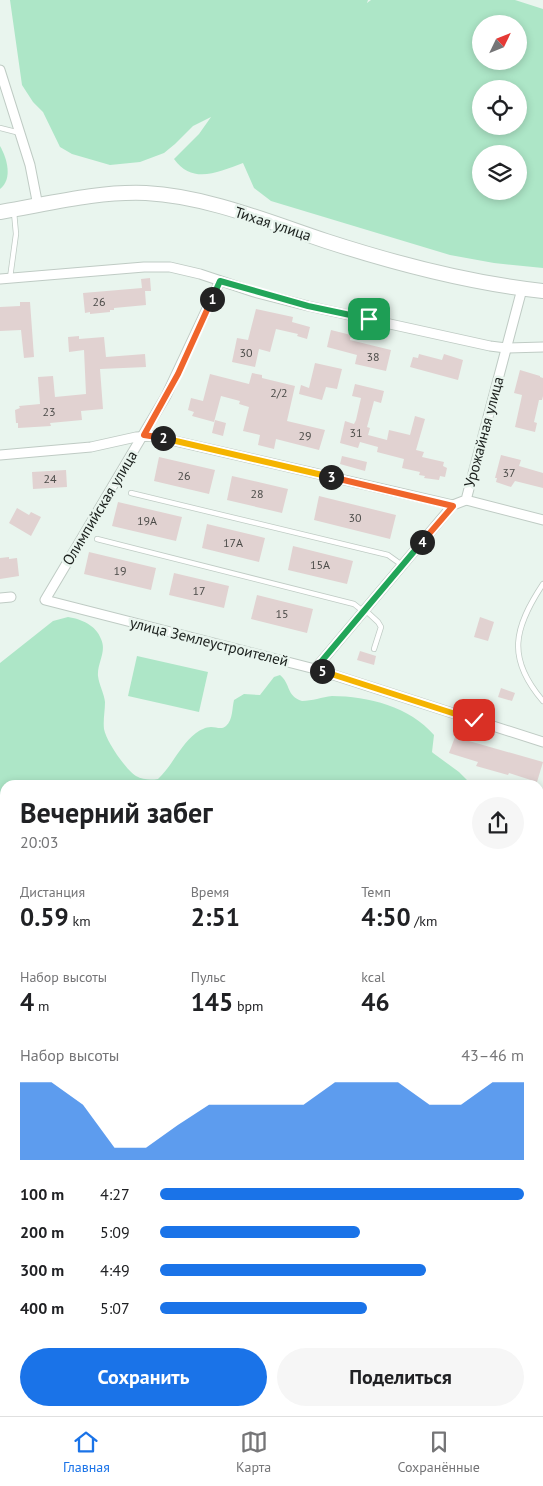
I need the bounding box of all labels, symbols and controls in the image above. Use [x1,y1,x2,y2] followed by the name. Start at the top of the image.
[472,15,528,70] north arrow
[472,15,527,200] map controls
[472,80,527,135] button: locate
[472,145,527,200] button: layers
[232,202,314,245] street label: Тихая улица
[200,286,224,312] pin: 1
[209,290,216,308] text: 1
[92,294,106,309] house number: 26
[348,298,390,340] pin
[355,305,383,333] icon: arrive
[239,345,253,360] house number: 30
[366,349,380,364] house number: 38
[460,374,507,489] street label: Урожайная улица
[270,385,288,400] house number: 2/2
[42,404,56,419] house number: 23
[349,425,363,440] house number: 31
[150,426,176,450] pin: 2
[298,428,312,443] house number: 29
[160,429,167,447] text: 2
[58,447,141,568] street label: Олимпийская улица
[318,464,344,490] pin: 3
[502,465,516,480] house number: 37
[177,468,191,483] house number: 26
[328,468,335,486] text: 3
[43,471,57,486] house number: 24
[250,486,264,501] house number: 28
[348,510,362,525] house number: 30
[137,513,157,528] house number: 19А
[410,530,434,554] pin: 4
[419,533,426,551] text: 4
[223,535,243,550] house number: 17А
[310,557,330,572] house number: 15А
[113,563,127,578] house number: 19
[192,583,206,598] house number: 17
[275,606,289,621] house number: 15
[128,613,290,670] street label: улица Землеустроителей
[310,658,334,684] pin: 5
[319,662,326,680] text: 5
[453,699,495,741] pin
[460,706,488,734] icon: check
[20,794,213,831] text: Вечерний забег
[472,797,524,849] button: share
[20,832,58,852] text: 20:03
[20,883,85,901] text: Дистанция
[191,883,229,901] text: Время
[361,883,391,901] text: Темп
[20,901,69,933] text: 0.59
[191,901,240,933] text: 2:51
[361,901,411,933] text: 4:50
[69,912,91,930] text: km
[411,912,437,930] text: /km
[20,968,107,986] text: Набор высоты
[191,968,226,986] text: Пульс
[361,968,385,986] text: kcal
[20,986,34,1018] text: 4
[191,986,233,1018] text: 145
[361,986,390,1018] text: 46
[34,997,49,1015] text: m
[233,997,263,1015] text: bpm
[20,1045,119,1065] text: Набор высоты
[461,1045,524,1065] text: 43–46 m
[20,1184,64,1204] text: 100 m
[100,1184,130,1204] text: 4:27
[20,1222,64,1242] text: 200 m
[100,1222,130,1242] text: 5:09
[20,1260,64,1280] text: 300 m
[100,1260,130,1280] text: 4:49
[20,1298,64,1318] text: 400 m
[100,1298,130,1318] text: 5:07
[20,1348,267,1406] button: Сохранить
[277,1348,524,1406] button: Поделиться
[63,1428,110,1476] tab: Главная
[236,1428,271,1476] tab: Карта
[397,1428,480,1476] tab: Сохранённые

